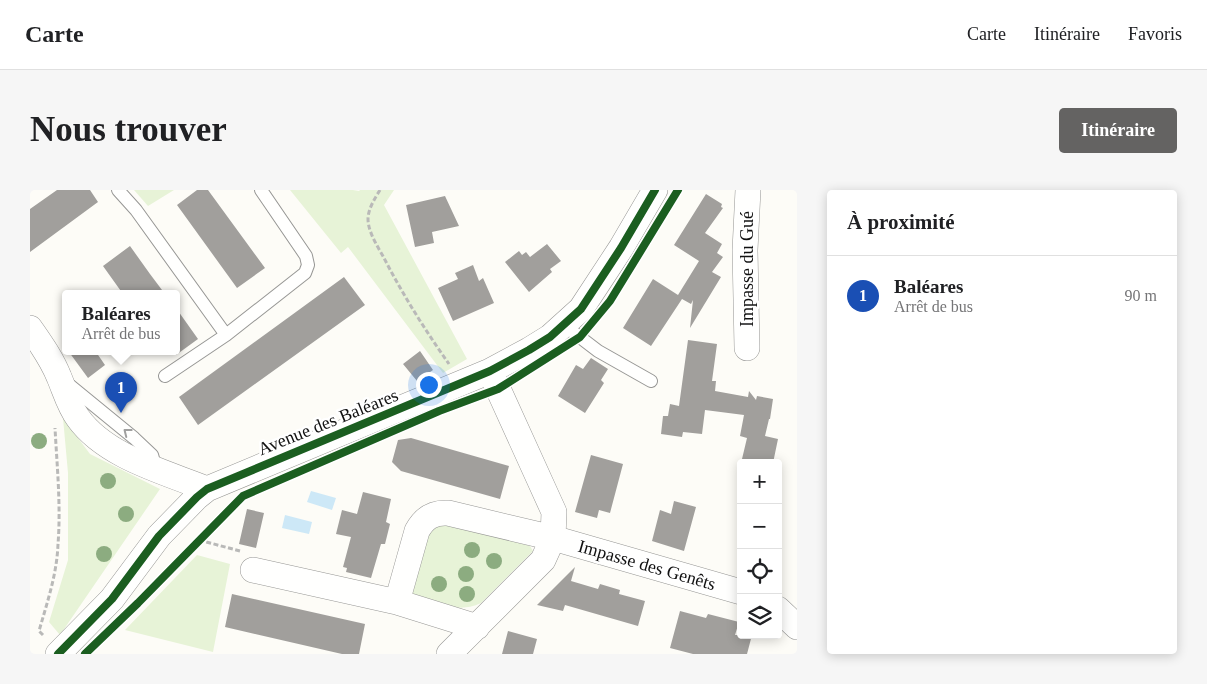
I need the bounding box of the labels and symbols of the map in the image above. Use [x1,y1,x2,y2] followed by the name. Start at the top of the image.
[737,211,757,327] street label: Impasse du Gué
[105,372,137,413] pin: 1
[416,372,442,398] your location
[255,385,401,459] street label: Avenue des Baléares
[123,429,133,438] one-way arrow
[576,536,718,594] street label: Impasse des Genêts

